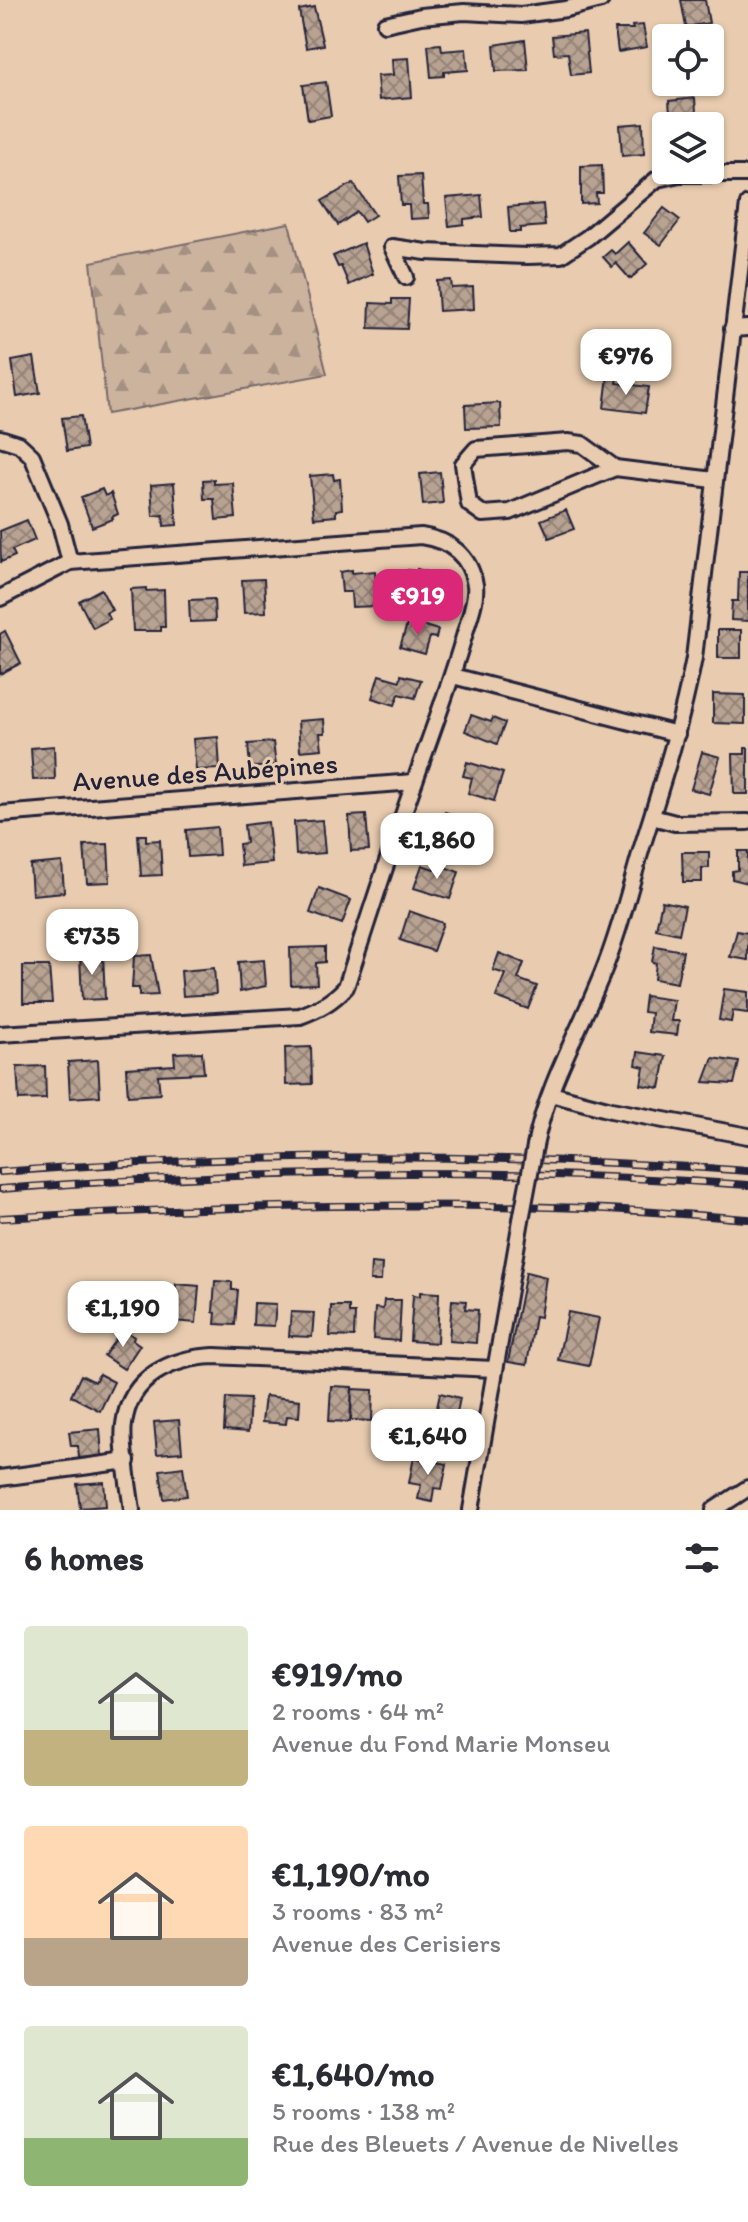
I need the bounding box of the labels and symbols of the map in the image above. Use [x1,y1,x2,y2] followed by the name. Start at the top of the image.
[579,329,673,397] pin: €976
[371,569,465,637] pin: €919
[71,746,339,798] street label: Avenue des Aubépines
[372,813,502,881] pin: €1,860
[45,909,139,977] pin: €735
[58,1281,188,1349] pin: €1,190
[363,1409,493,1477] pin: €1,640

